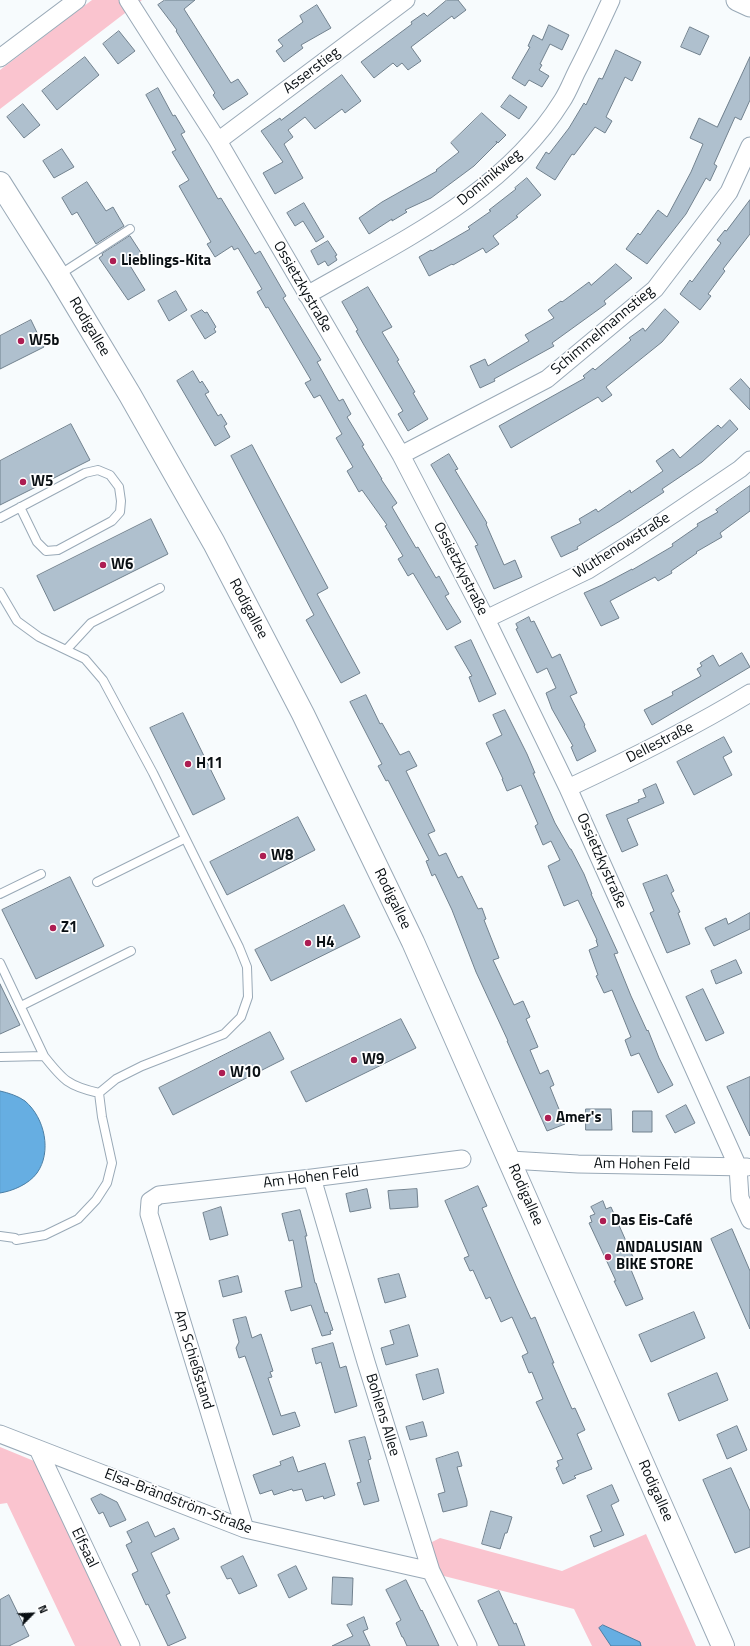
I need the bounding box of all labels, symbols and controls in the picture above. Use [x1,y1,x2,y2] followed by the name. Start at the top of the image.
[280,44,344,98] street label: Asserstieg
[454,146,526,210] street label: Dominikweg
[269,238,335,336] street label: Ossietzkystraße
[121,252,211,270] place label: Lieblings-Kita
[108,256,118,266] marker: Lieblings-Kita
[548,283,658,379] street label: Schimmelmannstieg
[64,294,114,360] street label: Rodigallee
[29,332,60,350] place label: W5b
[16,336,26,346] marker: W5b
[31,473,53,491] place label: W5
[18,477,28,487] marker: W5
[570,509,674,583] street label: Wuthenowstraße
[429,519,491,619] street label: Ossietzkystraße
[111,556,133,574] place label: W6
[98,560,108,570] marker: W6
[225,576,271,642] street label: Rodigallee
[623,718,697,768] street label: Dellestraße
[196,755,223,773] place label: H11
[183,759,193,769] marker: H11
[572,811,630,911] street label: Ossietzkystraße
[271,847,293,865] place label: W8
[258,851,268,861] marker: W8
[370,866,414,932] street label: Rodigallee
[61,919,77,937] place label: Z1
[48,923,58,933] marker: Z1
[316,934,335,952] place label: H4
[303,938,313,948] marker: H4
[362,1051,384,1069] place label: W9
[349,1055,359,1065] marker: W9
[230,1064,261,1082] place label: W10
[217,1068,227,1078] marker: W10
[556,1109,602,1127] place label: Amer's
[543,1113,553,1123] marker: Amer's
[594,1155,690,1175] street label: Am Hohen Feld
[503,1161,547,1229] street label: Rodigallee
[262,1163,360,1193] street label: Am Hohen Feld
[611,1212,693,1230] place label: Das Eis-Café
[598,1216,608,1226] marker: Das Eis-Café
[616,1239,703,1274] place label: ANDALUSIAN BIKE STORE
[603,1252,613,1262] marker: ANDALUSIAN BIKE STORE
[169,1308,217,1412] street label: Am Schießstand
[361,1371,403,1459] street label: Bohlens Allee
[633,1457,677,1525] street label: Rodigallee
[102,1465,254,1539] street label: Elsa-Brändström-Straße
[67,1525,101,1571] street label: Elfsaal
[12,1594,52,1634] north arrow
[34,1602,52,1616] text: N

